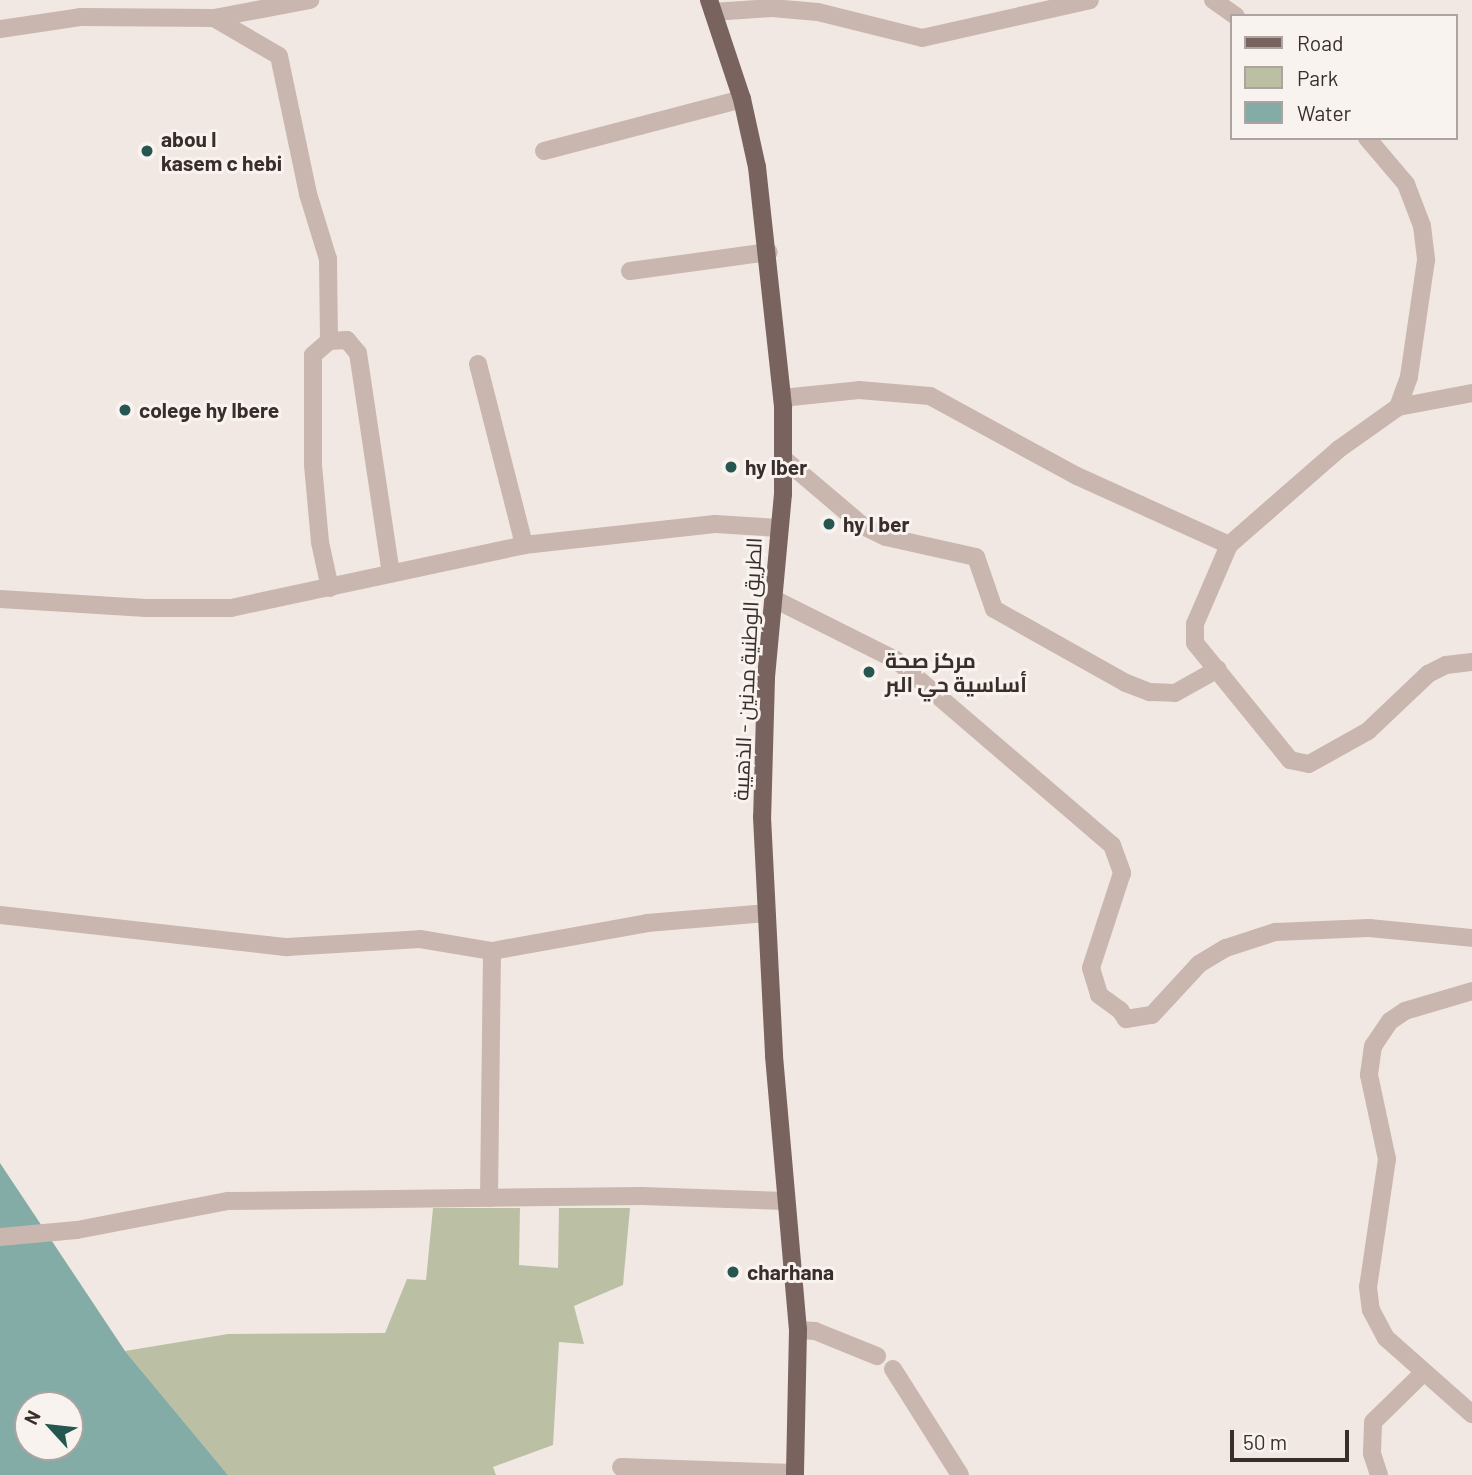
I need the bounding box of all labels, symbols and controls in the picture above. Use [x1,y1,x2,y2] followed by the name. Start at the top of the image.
[1230,14,1458,140] legend
[1297,30,1343,55] text: Road
[1297,65,1338,90] text: Park
[1297,100,1351,125] text: Water
[161,126,282,176] place label: abou l kasem c hebi
[139,143,155,159] marker: abou l kasem c hebi
[139,397,279,423] place label: colege hy lbere
[117,402,133,418] marker: colege hy lbere
[745,454,807,480] place label: hy lber
[723,459,739,475] marker: hy lber
[843,511,909,537] place label: hy l ber
[821,516,837,532] marker: hy l ber
[728,537,766,801] street label: الطريق الوطنية مدنين - الذهيبة
[885,647,1027,697] place label: مركز صحة أساسية حي البر
[859,662,879,682] marker: مركز صحة أساسية حي البر
[747,1259,834,1285] place label: charhana
[725,1264,741,1280] marker: charhana
[14,1391,84,1461] north arrow
[19,1406,45,1428] text: N
[1234,1416,1353,1460] scale bar
[1243,1429,1287,1454] text: 50 m

